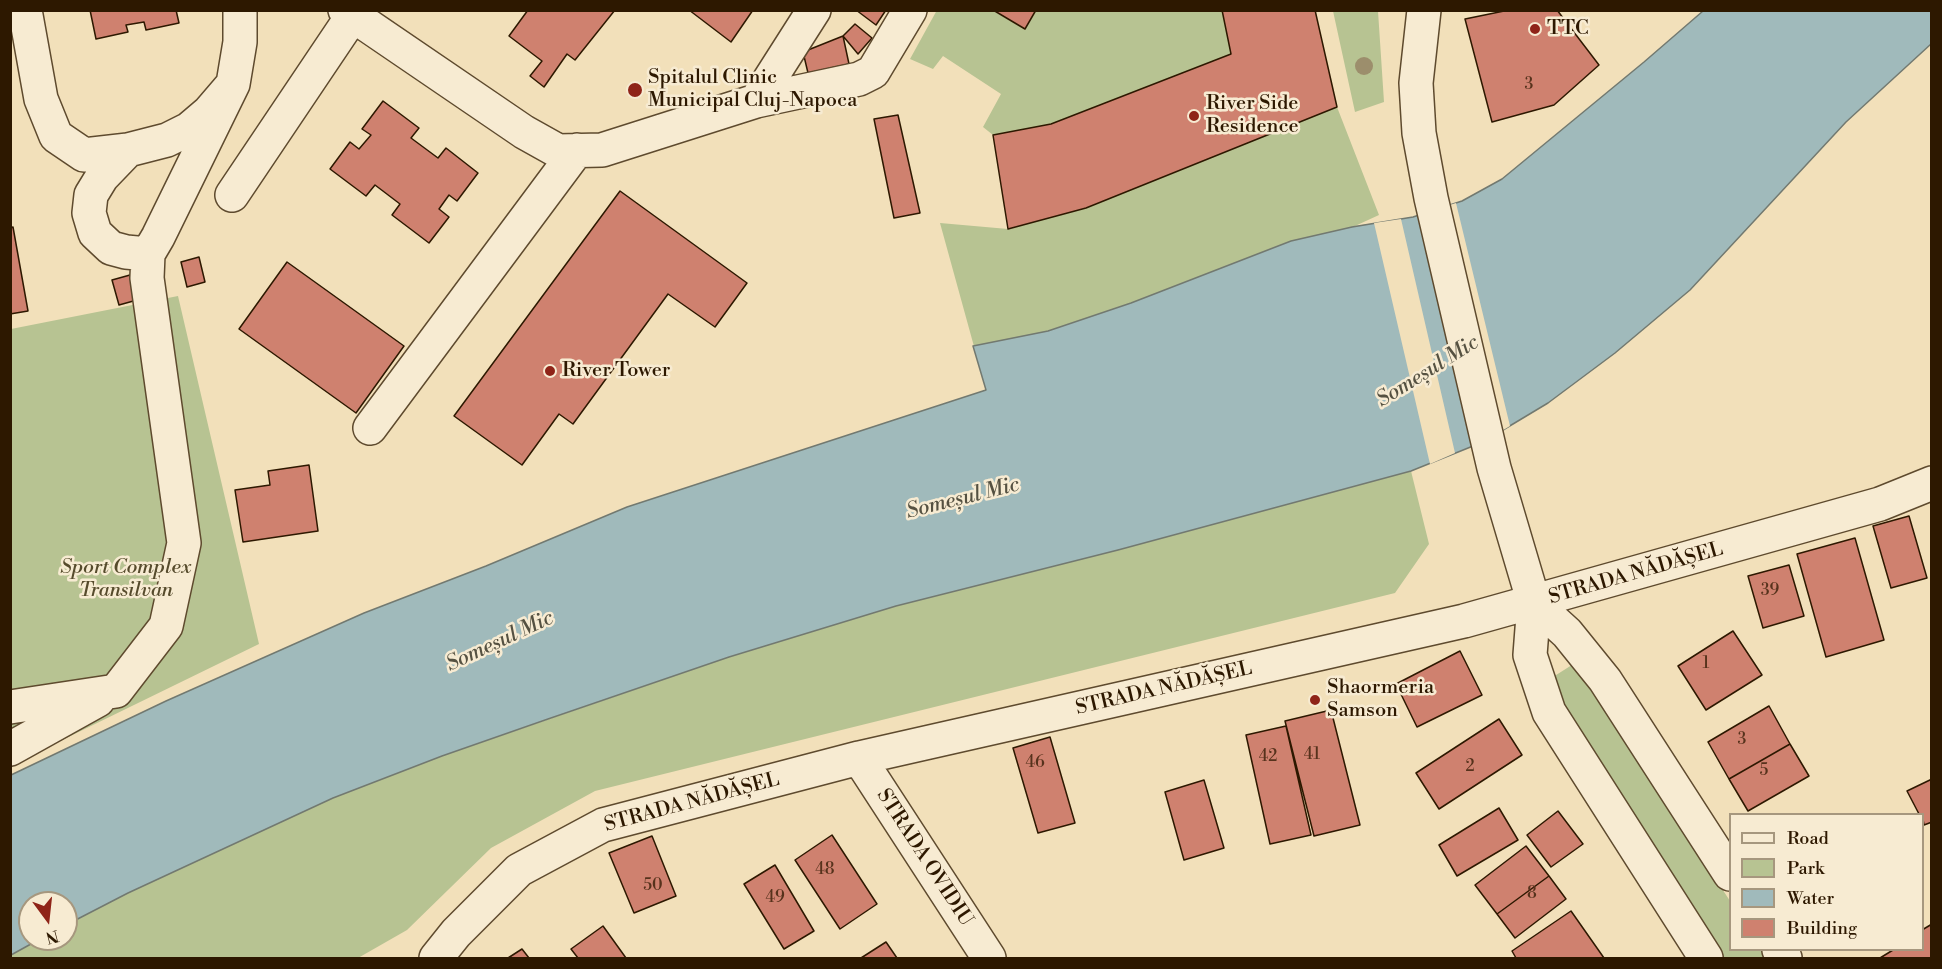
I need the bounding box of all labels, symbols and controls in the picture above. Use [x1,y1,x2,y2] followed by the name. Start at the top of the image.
[1547,17,1589,41] place label: TTC
[1528,22,1542,36] marker: TTC
[648,66,857,113] place label: Spitalul Clinic Municipal Cluj-Napoca
[1525,75,1533,95] house number: 3
[626,81,644,99] marker: Spitalul Clinic Municipal Cluj-Napoca
[1206,92,1299,139] place label: River Side Residence
[1187,109,1201,123] marker: River Side Residence
[1372,331,1484,413] water label: Someșul Mic
[562,359,670,383] place label: River Tower
[543,364,557,378] marker: River Tower
[904,473,1022,525] water label: Someșul Mic
[1546,538,1726,610] street label: STRADA NĂDĂȘEL
[60,556,192,603] park label: Sport Complex Transilvan
[1761,581,1779,601] house number: 39
[442,606,558,678] water label: Someșul Mic
[1703,654,1709,674] house number: 1
[1074,657,1254,721] street label: STRADA NĂDĂȘEL
[1327,676,1434,723] place label: Shaormeria Samson
[1308,693,1322,707] marker: Shaormeria Samson
[1738,730,1746,750] house number: 3
[1304,745,1320,765] house number: 41
[1259,747,1277,767] house number: 42
[1025,753,1045,773] house number: 46
[1465,757,1475,777] house number: 2
[1760,761,1768,781] house number: 5
[602,768,782,838] street label: STRADA NĂDĂȘEL
[871,785,977,931] street label: STRADA OVIDIU
[1729,813,1924,951] legend
[1787,827,1829,850] text: Road
[1787,857,1824,880] text: Park
[815,860,835,880] house number: 48
[643,876,663,896] house number: 50
[1527,884,1537,904] house number: 8
[1787,887,1834,910] text: Water
[765,888,785,908] house number: 49
[18,891,78,951] north arrow
[1787,917,1857,940] text: Building
[43,925,61,948] text: N

